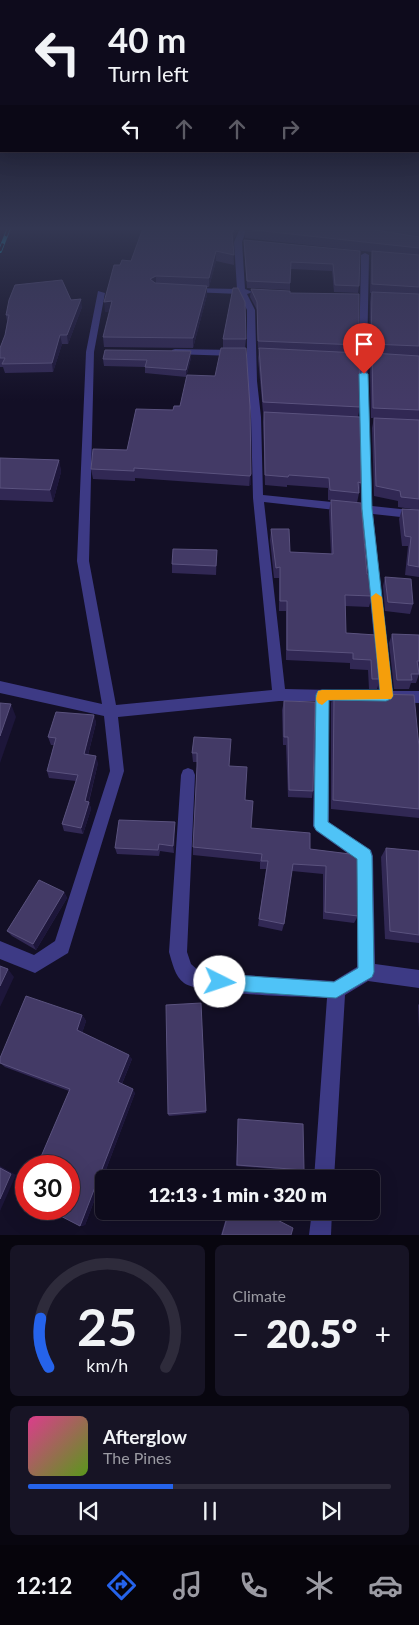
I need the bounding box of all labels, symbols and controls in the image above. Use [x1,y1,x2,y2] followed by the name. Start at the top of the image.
[108,18,186,60] text: 40 m
[25,20,90,85] icon: left
[108,60,189,87] text: Turn left
[117,115,145,143] icon: left
[170,115,198,143] icon: ahead
[223,115,251,143] icon: ahead
[276,115,304,143] icon: right
[343,323,385,374] pin
[350,330,378,358] icon: arrive
[193,955,245,1007] position arrow
[15,1155,80,1220] speed limit sign: 30
[148,1183,327,1206] text: 12:13 · 1 min · 320 m
[233,1286,286,1305] text: Climate
[77,1295,137,1357] text: 25
[266,1310,357,1356] text: 20.5°
[233,1317,249,1351] text: −
[375,1317,391,1351] text: +
[86,1354,128,1376] text: km/h
[103,1425,187,1448] text: Afterglow
[103,1448,172,1467] text: The Pines
[75,1497,103,1525] icon: previous
[196,1497,224,1525] icon: pause
[317,1497,345,1525] icon: next
[104,1568,139,1603] icon: directions
[170,1568,205,1603] icon: music
[236,1568,271,1603] icon: phone
[302,1568,337,1603] icon: climate
[368,1568,403,1603] icon: car
[16,1572,72,1599] text: 12:12

